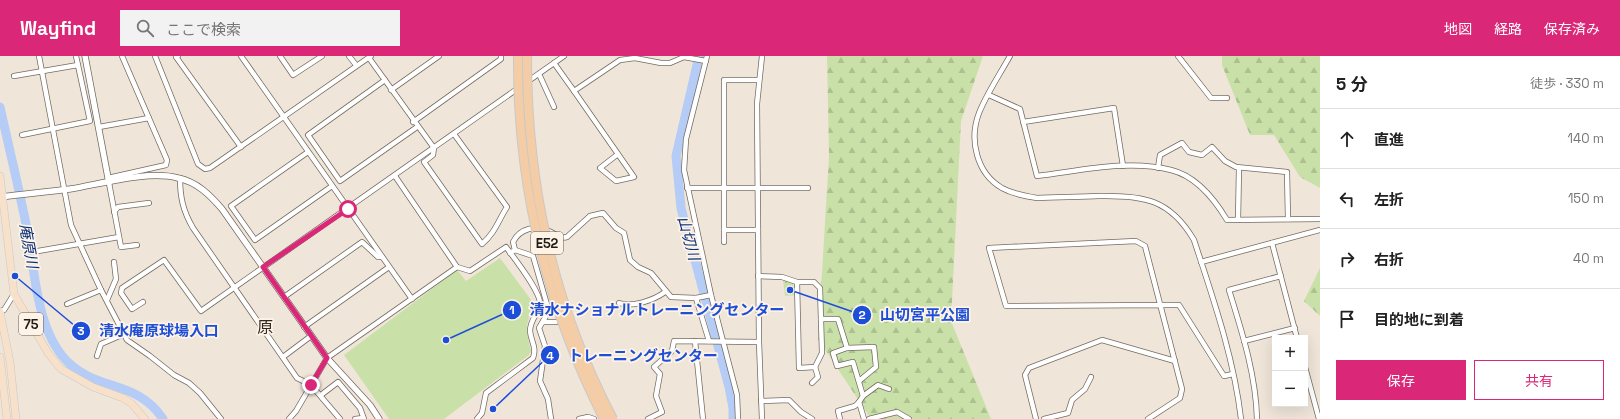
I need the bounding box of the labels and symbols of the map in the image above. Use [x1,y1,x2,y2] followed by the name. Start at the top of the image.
[339,200,357,218] route start
[674,214,705,264] water label: 山切川
[16,222,43,272] water label: 庵原川
[531,232,563,254] road number: E52
[502,296,793,323] callout: 清水ナショナルトレーニングセンター
[529,300,785,319] text: 清水ナショナルトレーニングセンター
[852,301,978,328] callout: 山切宮平公園
[509,302,515,318] text: 1
[880,305,970,324] text: 山切宮平公園
[858,307,866,323] text: 2
[19,313,43,335] road number: 75
[257,317,273,338] district label: 原
[71,318,227,345] callout: 清水庵原球場入口
[99,321,219,340] text: 清水庵原球場入口
[77,323,85,339] text: 3
[540,342,726,369] callout: トレーニングセンター
[568,346,718,365] text: トレーニングセンター
[546,348,554,364] text: 4
[302,376,320,394] route end

